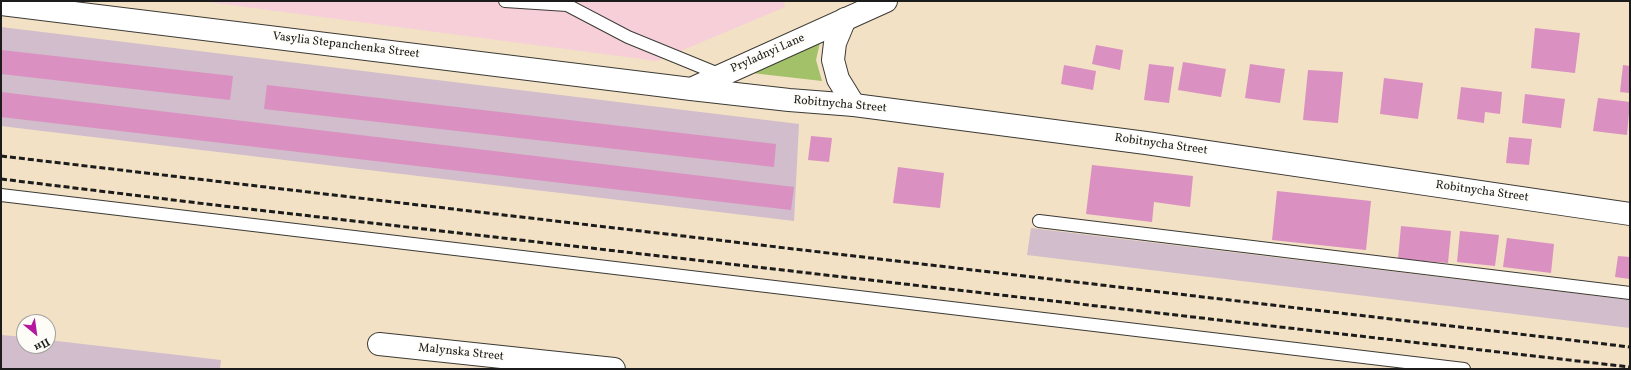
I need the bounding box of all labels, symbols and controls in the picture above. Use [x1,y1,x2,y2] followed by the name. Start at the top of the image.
[272,30,420,62] street label: Vasylia Stepanchenka Street
[729,31,807,77] street label: Pryladnyi Lane
[793,94,887,116] street label: Robitnycha Street
[1114,131,1208,159] street label: Robitnycha Street
[1435,178,1529,206] street label: Robitnycha Street
[16,314,56,354] north arrow
[31,334,52,354] text: Пн
[418,341,504,365] street label: Malynska Street

